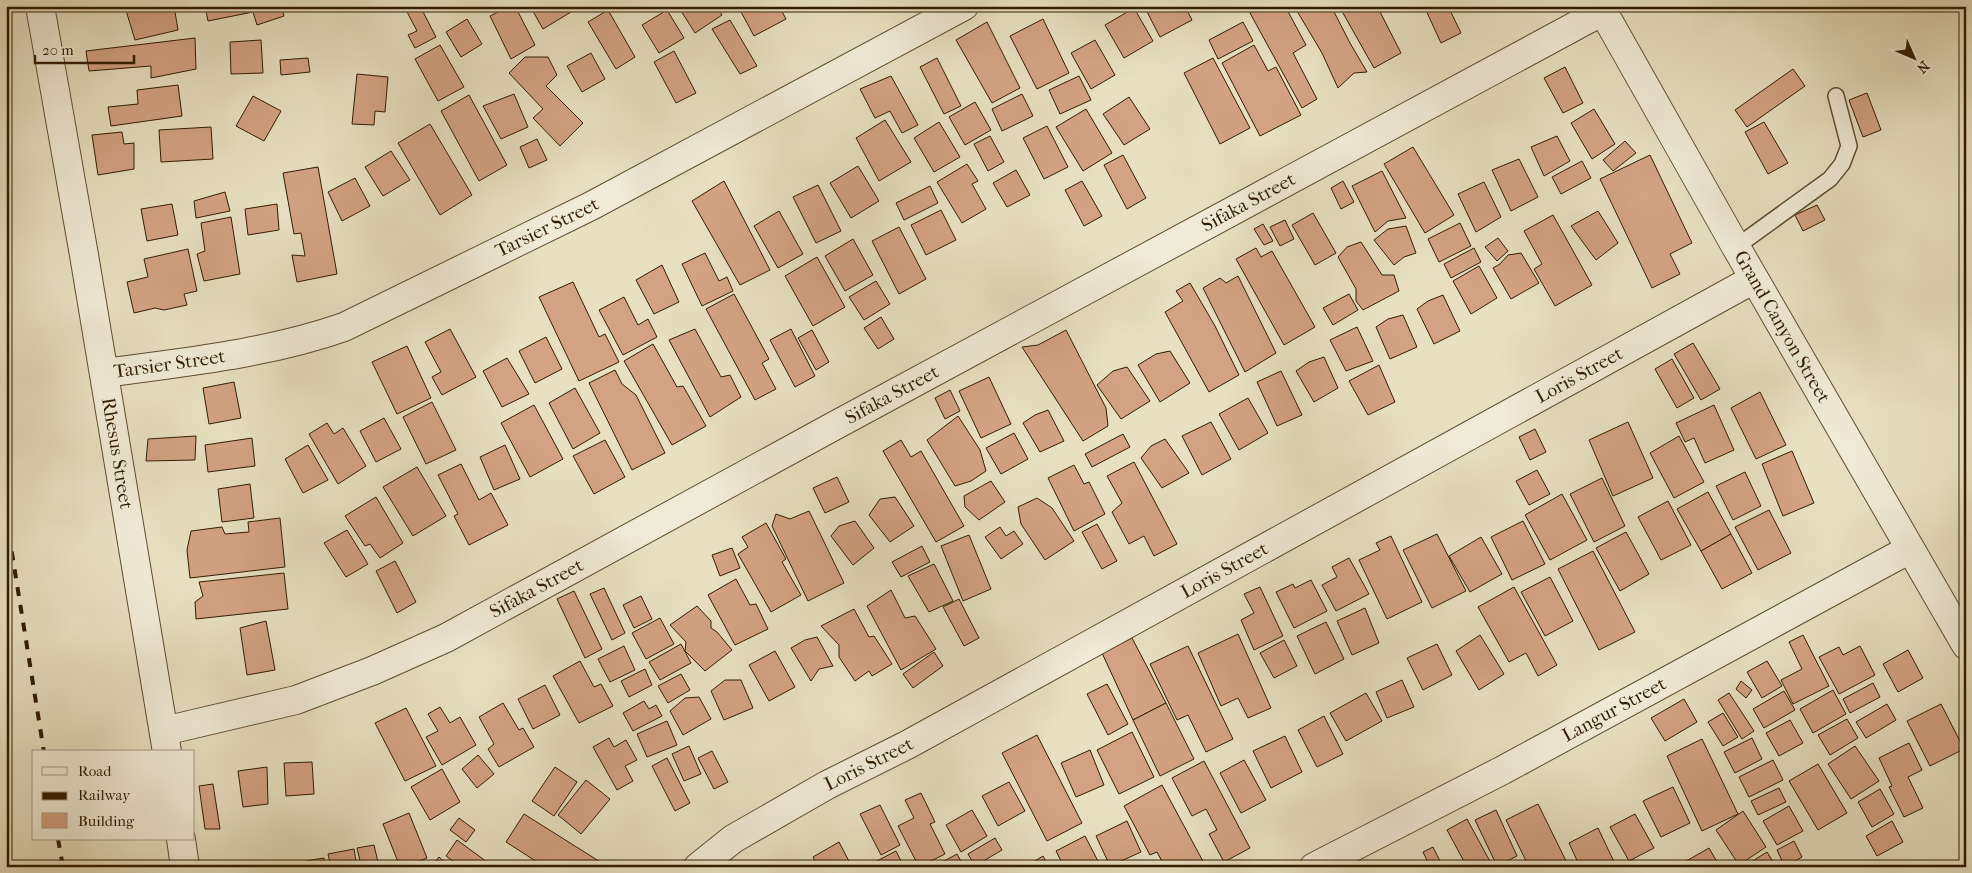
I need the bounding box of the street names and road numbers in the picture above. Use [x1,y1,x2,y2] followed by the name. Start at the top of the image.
[1198,168,1299,237] street label: Sifaka Street
[492,193,603,262] street label: Tarsier Street
[1730,247,1835,407] street label: Grand Canyon Street
[1532,342,1627,408] street label: Loris Street
[112,345,227,383] street label: Tarsier Street
[841,360,943,429] street label: Sifaka Street
[97,396,137,511] street label: Rhesus Street
[1177,537,1272,603] street label: Loris Street
[486,554,587,623] street label: Sifaka Street
[1558,672,1670,747] street label: Langur Street
[821,733,917,795] street label: Loris Street

